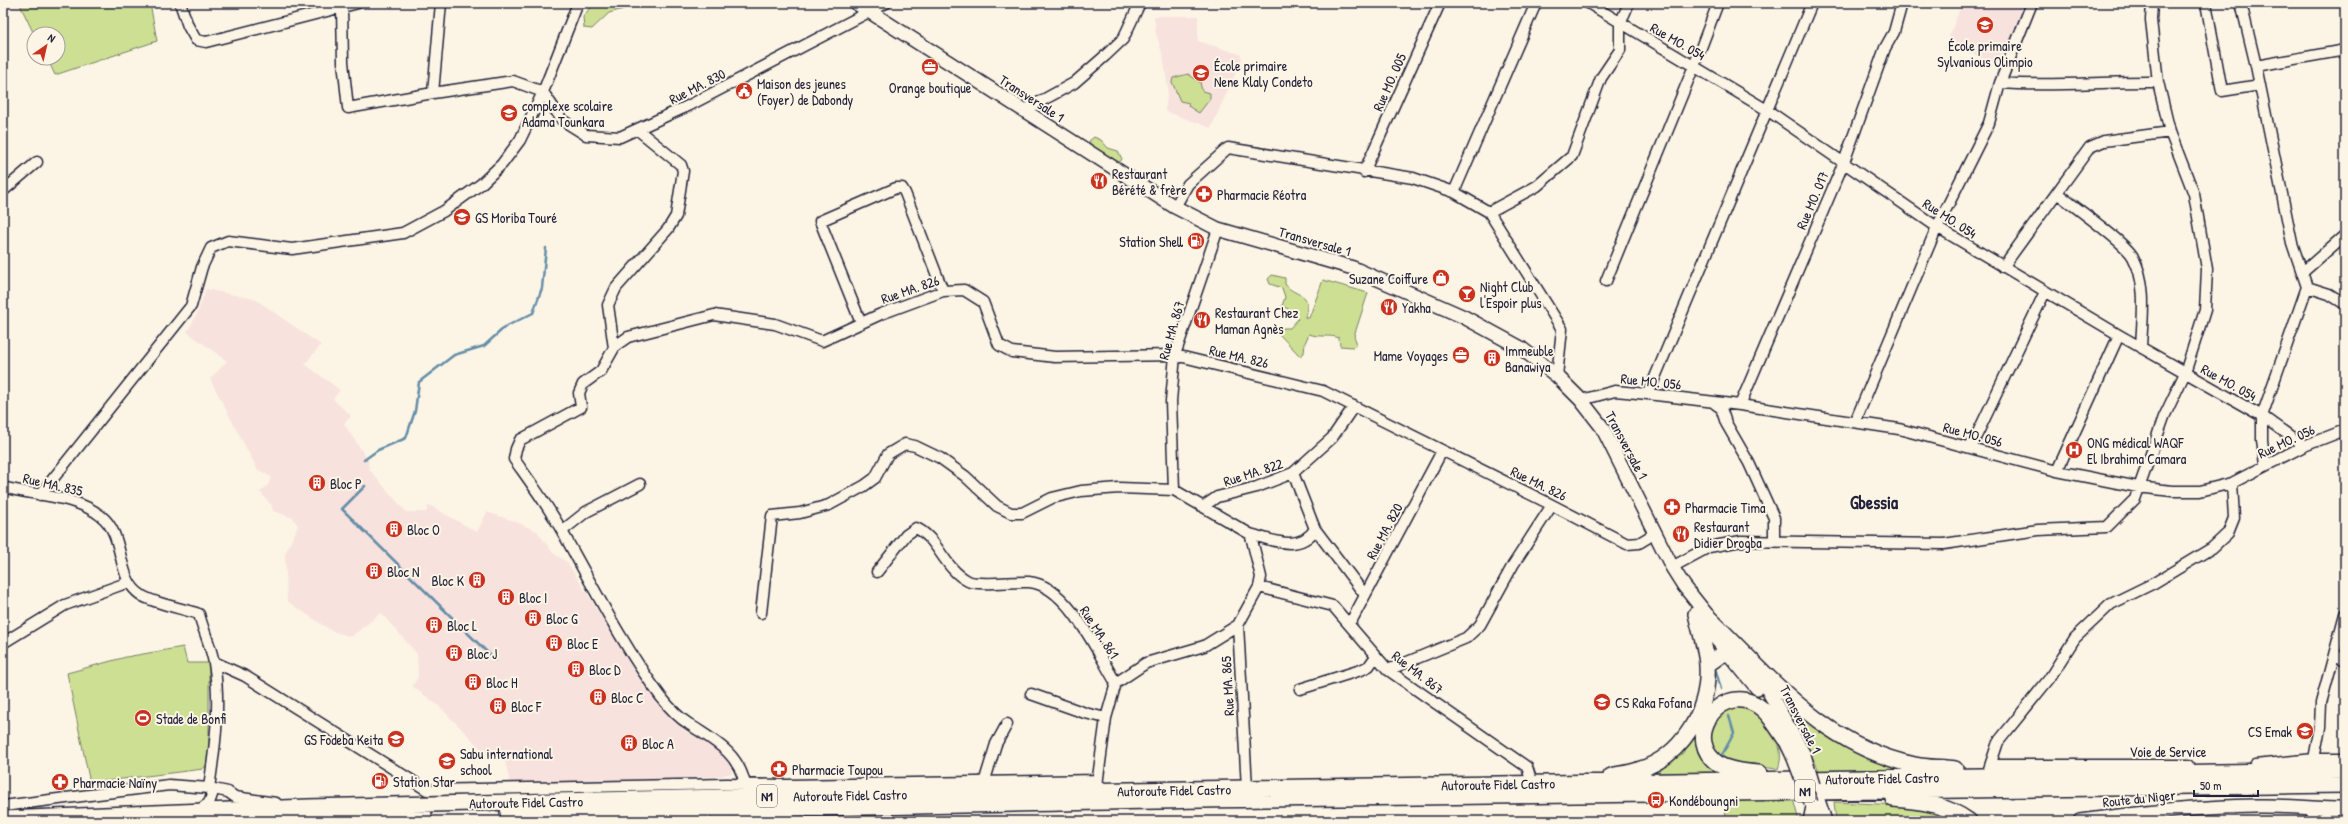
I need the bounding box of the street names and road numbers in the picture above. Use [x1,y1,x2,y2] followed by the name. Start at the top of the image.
[1647,18,1709,64] street label: Rue MO. 054
[1368,50,1410,114] street label: Rue MO. 005
[666,64,728,108] street label: Rue MA. 830
[996,70,1068,126] street label: Transversale 1
[1791,168,1833,232] street label: Rue MO. 017
[1919,194,1981,242] street label: Rue MO. 054
[1277,222,1353,260] street label: Transversale 1
[878,270,942,308] street label: Rue MA. 826
[1153,298,1189,362] street label: Rue MA. 867
[1207,340,1271,372] street label: Rue MA. 826
[2198,359,2260,405] street label: Rue MO. 054
[1620,368,1683,394] street label: Rue MO. 056
[1601,408,1653,482] street label: Transversale 1
[1941,417,2005,451] street label: Rue MO. 056
[2254,419,2318,462] street label: Rue MO. 056
[1221,453,1286,491] street label: Rue MA. 822
[1508,461,1571,505] street label: Rue MA. 826
[21,468,85,500] street label: Rue MA. 835
[1361,500,1407,562] street label: Rue MA. 820
[1076,602,1124,662] street label: Rue MA. 861
[1388,646,1448,698] street label: Rue MA. 867
[1216,656,1238,716] street label: Rue MA. 865
[1776,682,1826,756] street label: Transversale 1
[2130,742,2207,761] street label: Voie de Service
[1825,768,1939,788] street label: Autoroute Fidel Castro
[1441,774,1555,794] street label: Autoroute Fidel Castro
[1117,780,1231,800] street label: Autoroute Fidel Castro
[1795,780,1815,802] road number: N1
[757,785,777,807] road number: N1
[793,785,907,805] street label: Autoroute Fidel Castro
[2102,785,2177,812] street label: Route du Niger
[469,792,583,812] street label: Autoroute Fidel Castro

